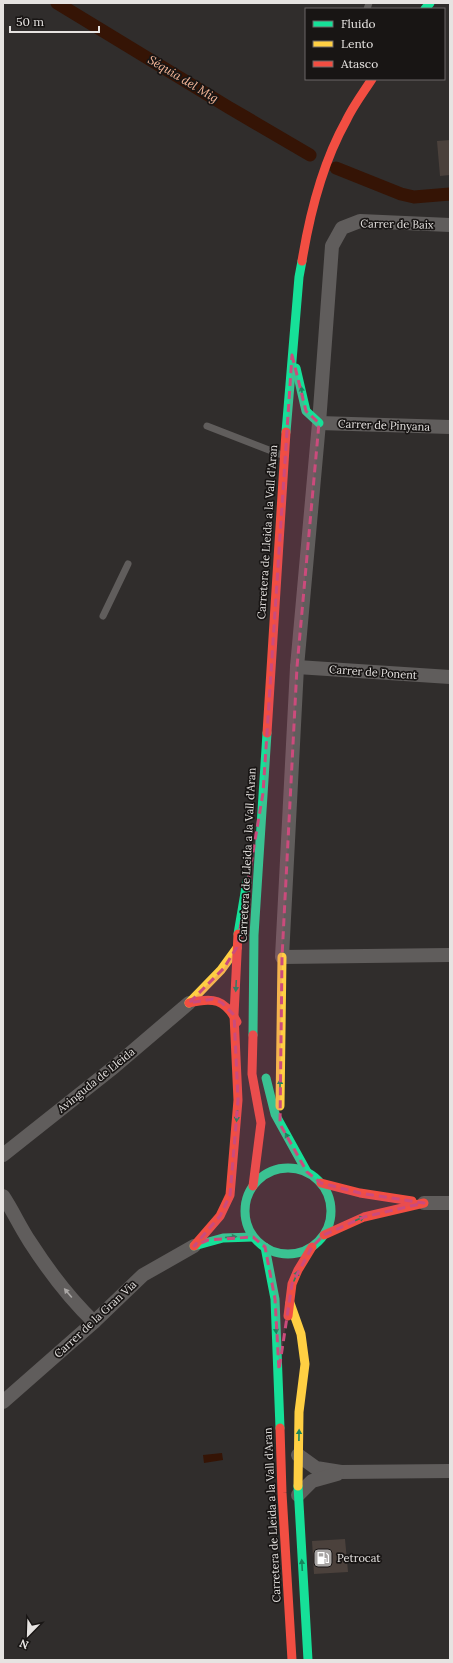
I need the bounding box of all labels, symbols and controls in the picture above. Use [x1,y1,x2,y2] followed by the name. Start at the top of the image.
[10,8,99,34] scale bar
[305,8,445,80] legend
[16,14,44,29] text: 50 m
[341,16,376,31] text: Fluido
[341,36,373,51] text: Lento
[145,52,221,105] water label: Séquia del Mig
[340,56,378,71] text: Atasco
[360,216,434,232] street label: Carrer de Baix
[298,385,304,398] one-way arrow
[338,416,431,434] street label: Carrer de Pinyana
[254,444,280,620] street label: Carretera de Lleida a la Vall d'Aran
[328,662,418,682] street label: Carrer de Ponent
[235,767,259,943] street label: Carretera de Lleida a la Vall d'Aran
[232,980,239,992] one-way arrow
[54,1044,138,1116] street label: Avinguda de Lleida
[277,1078,283,1091] one-way arrow
[233,1110,240,1122] one-way arrow
[285,1132,291,1144] one-way arrow
[354,1216,365,1222] one-way arrow
[225,1234,237,1241] one-way arrow
[293,1270,299,1282] one-way arrow
[51,1277,139,1361] street label: Carrer de la Gran Via
[63,1288,72,1298] one-way arrow
[273,1322,280,1334] one-way arrow
[260,1427,284,1603] street label: Carretera de Lleida a la Vall d'Aran
[296,1428,302,1441] one-way arrow
[312,1547,334,1569] fuel station icon: Petrocat
[337,1551,381,1565] place label: Petrocat
[299,1559,306,1571] one-way arrow
[8,1615,48,1655] north arrow
[17,1636,31,1652] text: N

